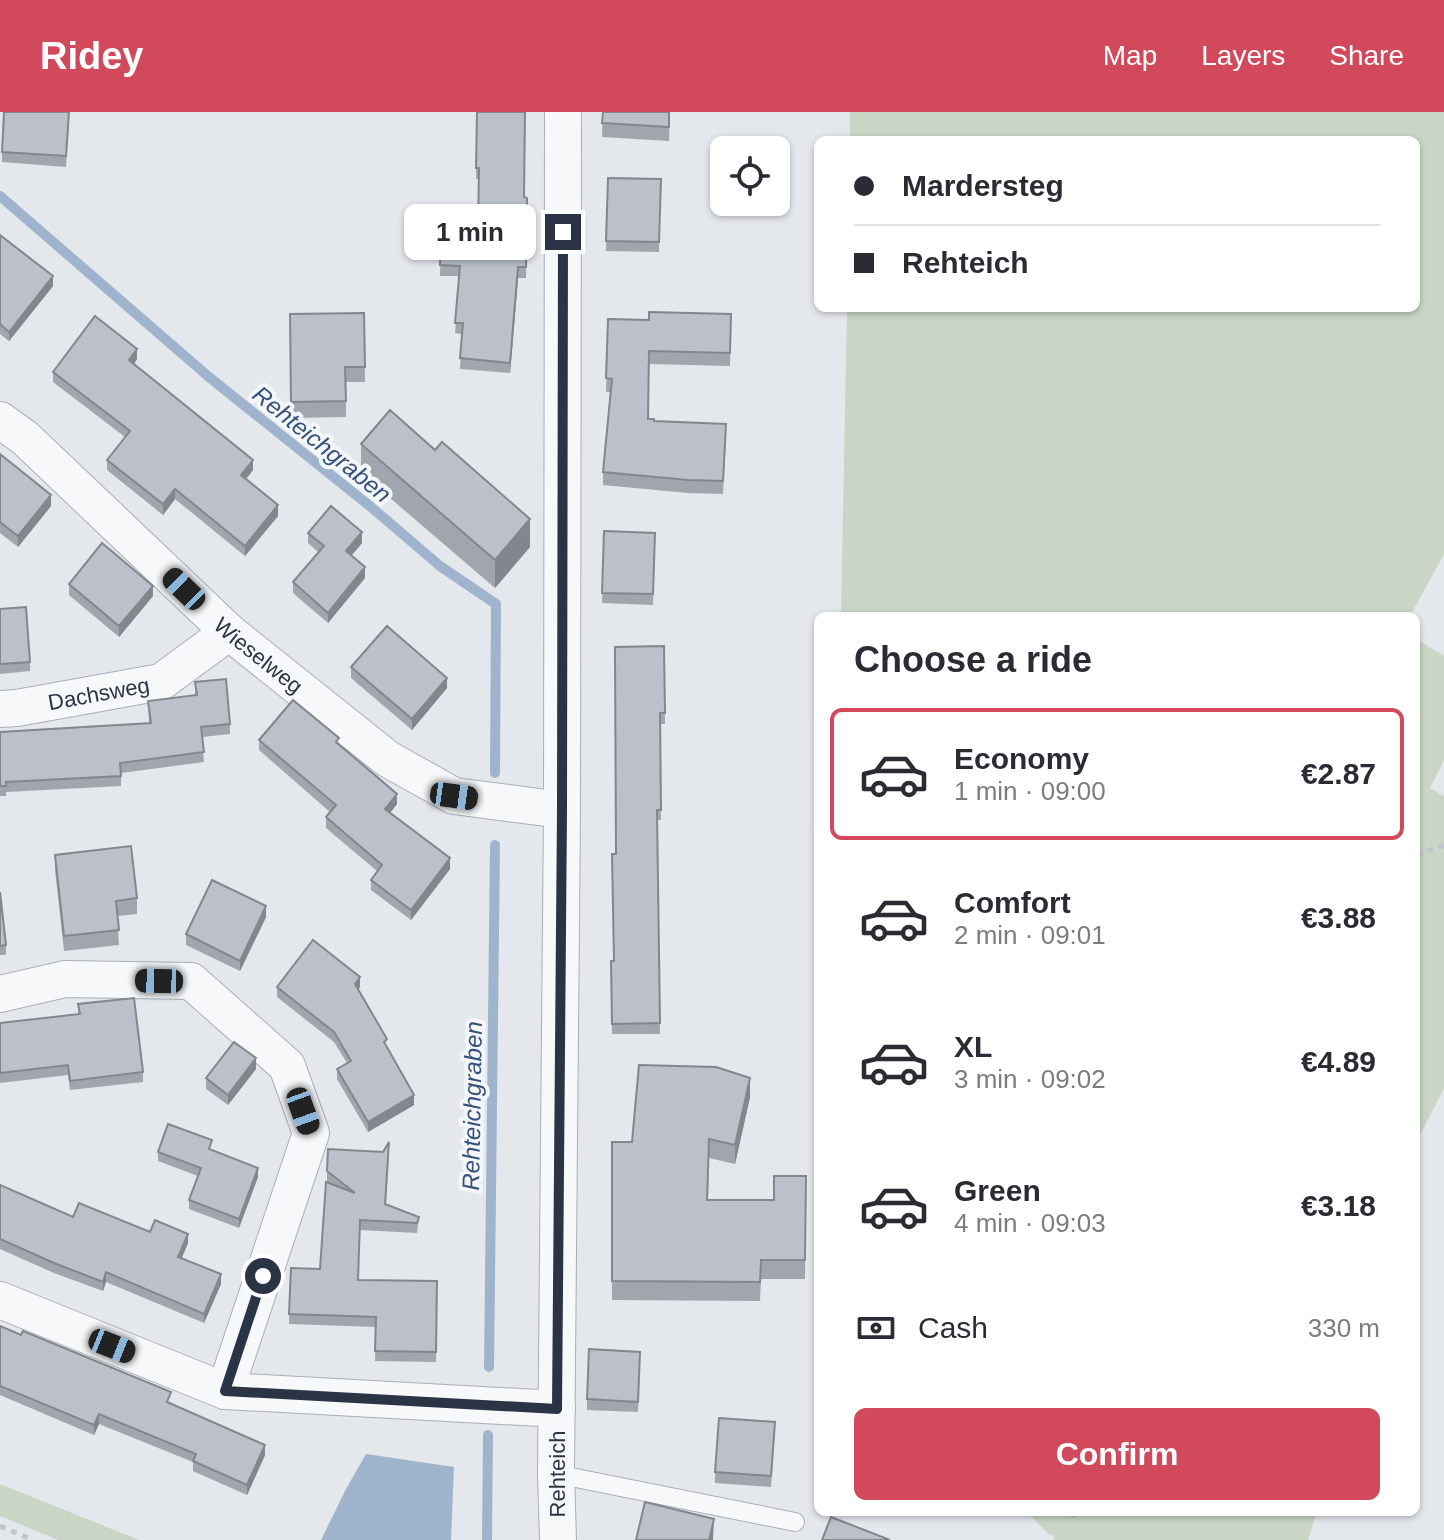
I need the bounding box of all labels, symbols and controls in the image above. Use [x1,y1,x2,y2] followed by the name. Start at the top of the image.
[40,35,143,77] text: Ridey
[1103,40,1157,71] text: Map
[1201,40,1285,71] text: Layers
[1329,40,1404,71] text: Share
[710,136,790,216] map controls
[710,136,790,216] button: locate
[902,169,1064,202] text: Mardersteg
[403,204,535,260] callout: 1 min
[545,214,581,250] route end
[436,217,504,247] text: 1 min
[902,246,1029,279] text: Rehteich
[248,380,396,508] water label: Rehteichgraben
[158,564,210,614] car
[209,612,308,698] street label: Wieselweg
[854,639,1092,680] text: Choose a ride
[46,672,151,715] street label: Dachsweg
[858,738,930,810] icon: car
[954,742,1089,775] text: Economy
[1301,757,1376,790] text: €2.87
[954,776,1106,806] text: 1 min · 09:00
[429,781,479,811] car
[858,882,930,954] icon: car
[954,886,1071,919] text: Comfort
[1301,901,1376,934] text: €3.88
[954,920,1106,950] text: 2 min · 09:01
[135,969,183,993] car
[457,1021,487,1191] water label: Rehteichgraben
[858,1026,930,1098] icon: car
[954,1030,992,1063] text: XL
[1301,1045,1376,1078] text: €4.89
[954,1064,1106,1094] text: 3 min · 09:02
[284,1084,322,1138] car
[858,1170,930,1242] icon: car
[954,1174,1041,1207] text: Green
[1301,1189,1376,1222] text: €3.18
[954,1208,1106,1238] text: 4 min · 09:03
[245,1258,281,1294] route start
[854,1306,898,1350] icon: cash
[918,1311,988,1344] text: Cash
[1308,1313,1380,1343] text: 330 m
[85,1326,139,1366] car
[854,1408,1380,1500] button: Confirm
[545,1431,570,1517] street label: Rehteich

